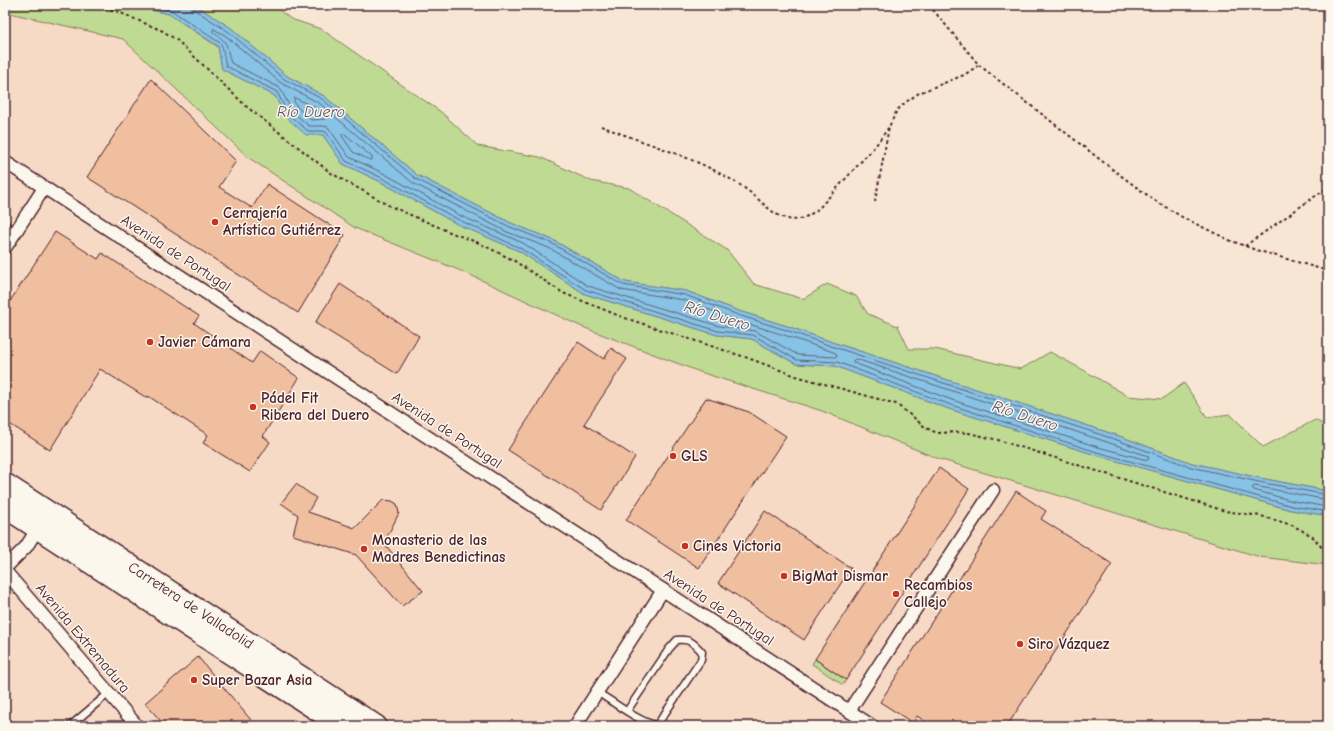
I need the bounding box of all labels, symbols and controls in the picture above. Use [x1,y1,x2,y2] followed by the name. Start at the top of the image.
[277,103,345,121] water label: Río Duero
[223,204,341,239] place label: Cerrajería Artística Gutiérrez
[118,211,234,295] street label: Avenida de Portugal
[210,217,220,227] marker: Cerrajería Artística Gutiérrez
[682,297,752,335] water label: Río Duero
[158,333,251,351] place label: Javier Cámara
[145,337,155,347] marker: Javier Cámara
[389,388,505,472] street label: Avenida de Portugal
[261,389,370,424] place label: Pádel Fit Ribera del Duero
[990,397,1060,435] water label: Río Duero
[248,402,258,412] marker: Pádel Fit Ribera del Duero
[681,447,707,465] place label: GLS
[668,451,678,461] marker: GLS
[372,531,506,566] place label: Monasterio de las Madres Benedictinas
[693,537,781,555] place label: Cines Victoria
[680,541,690,551] marker: Cines Victoria
[359,544,369,554] marker: Monasterio de las Madres Benedictinas
[125,558,257,653] street label: Carretera de Valladolid
[661,565,777,649] street label: Avenida de Portugal
[792,567,888,585] place label: BigMat Dismar
[779,571,789,581] marker: BigMat Dismar
[904,576,972,611] place label: Recambios Callejo
[32,580,134,696] street label: Avenida Extremadura
[891,589,901,599] marker: Recambios Callejo
[1028,635,1110,653] place label: Siro Vázquez
[1015,639,1025,649] marker: Siro Vázquez
[202,671,312,689] place label: Super Bazar Asia
[189,675,199,685] marker: Super Bazar Asia

